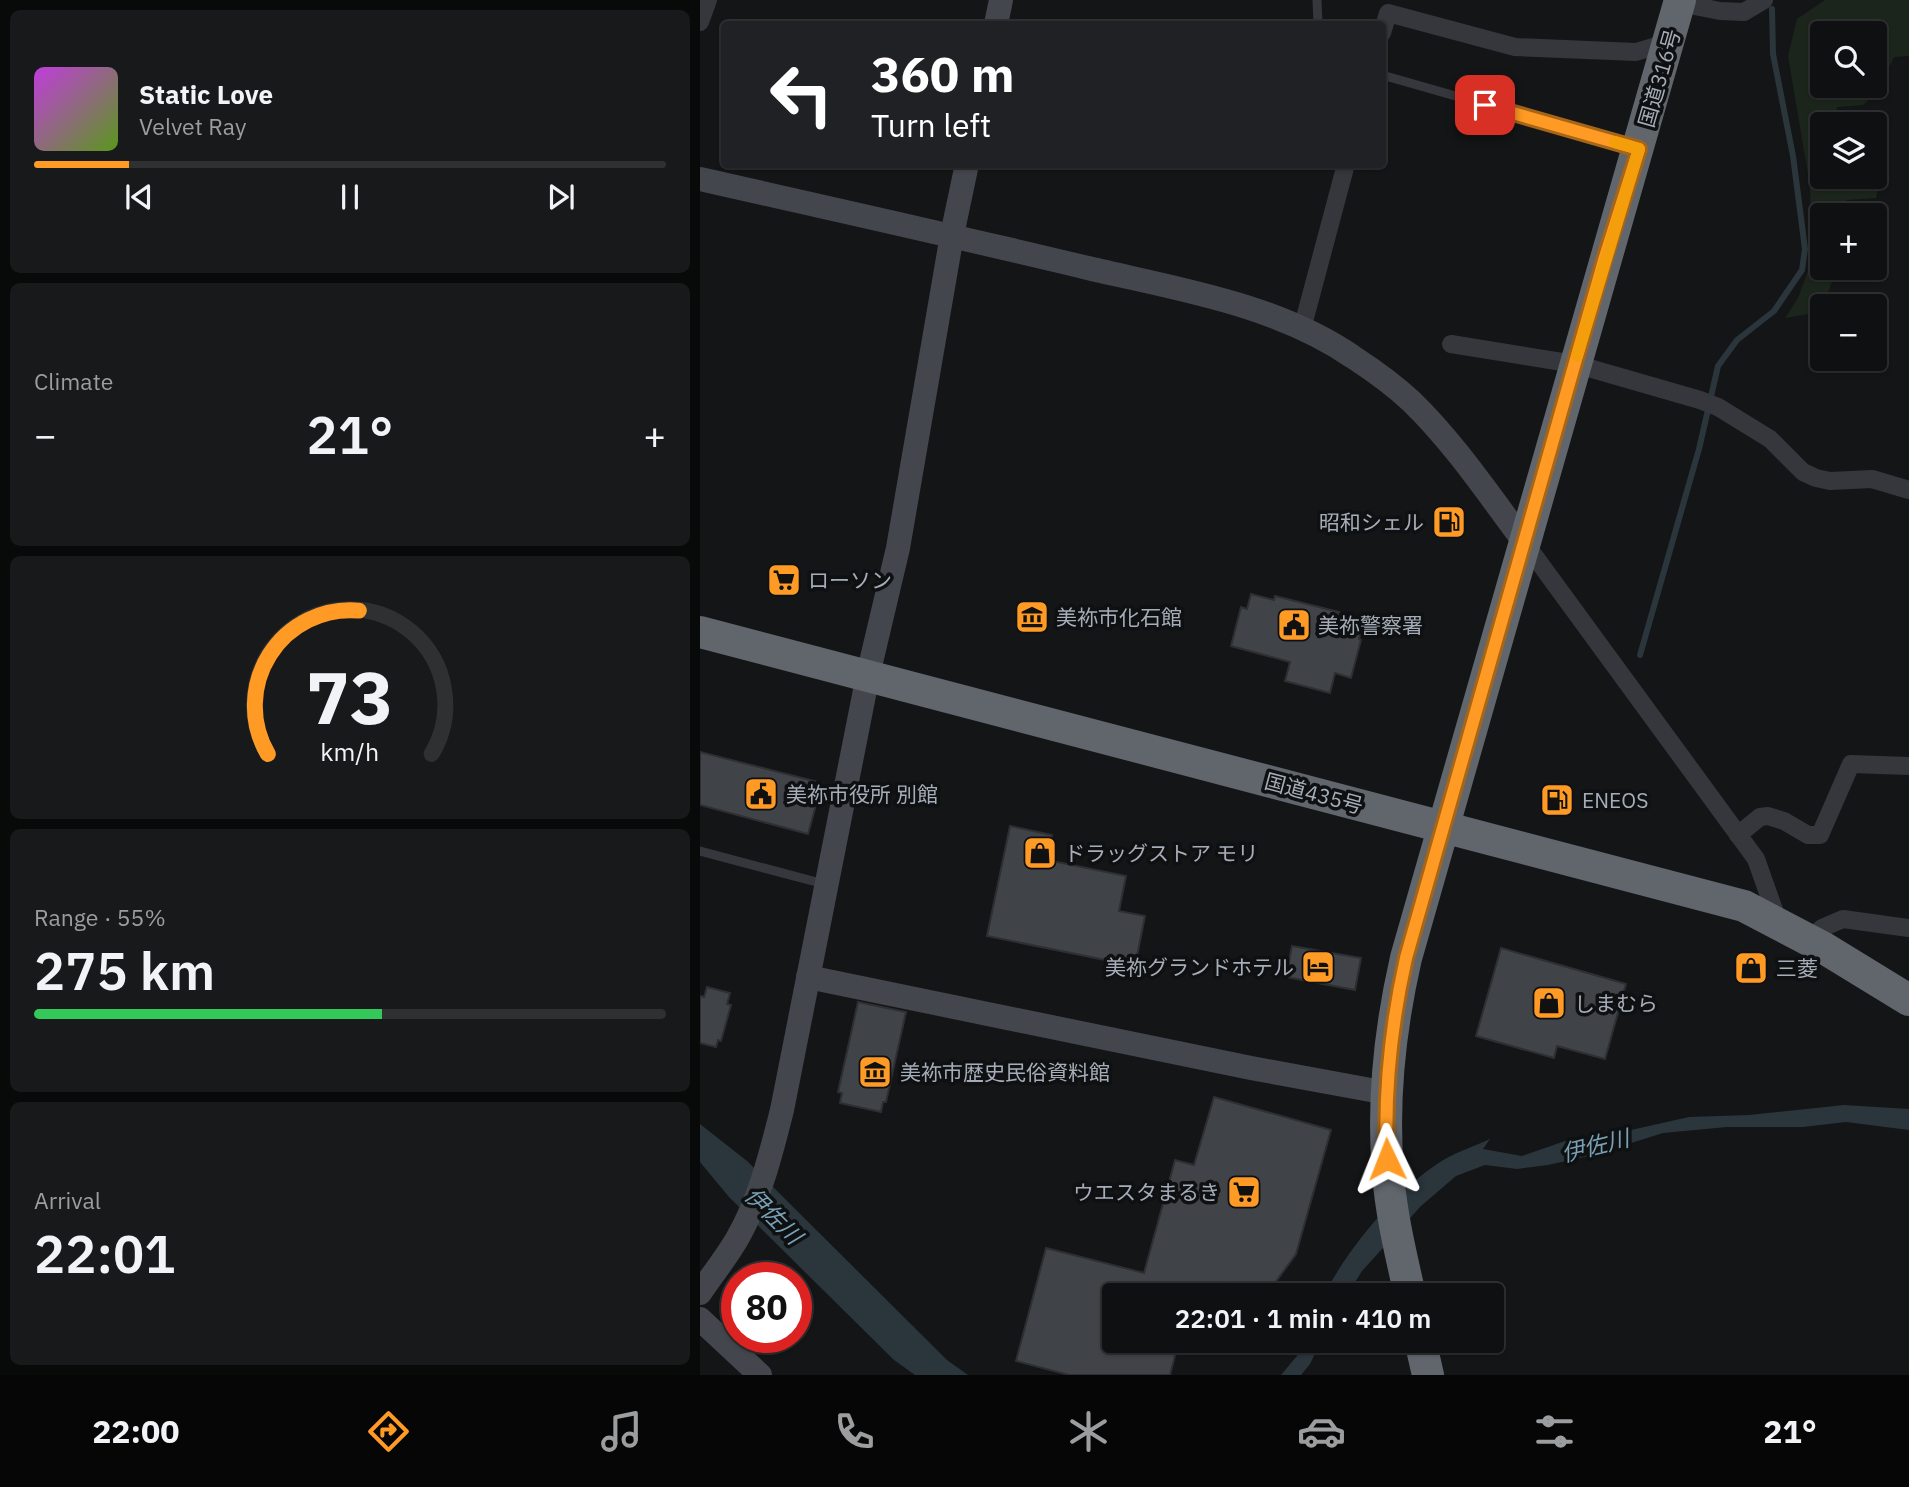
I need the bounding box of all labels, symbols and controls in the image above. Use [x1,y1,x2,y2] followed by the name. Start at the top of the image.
[1810,21,1887,371] map controls
[1810,21,1887,98] button: search
[1632,26,1686,130] street label: 国道316号
[871,42,1015,105] text: 360 m
[756,49,847,140] icon: left
[1455,75,1515,135] pin
[139,77,273,111] text: Static Love
[1466,86,1504,124] icon: arrive
[871,104,991,146] text: Turn left
[139,111,246,141] text: Velvet Ray
[1810,112,1887,189] button: layers
[120,178,158,216] icon: previous
[331,178,369,216] icon: pause
[542,178,580,216] icon: next
[1810,203,1887,280] button: +
[1810,294,1887,371] button: −
[34,366,113,396] text: Climate
[307,401,393,468] text: 21°
[34,410,57,459] text: −
[643,410,666,459] text: +
[1430,503,1468,541] fuel station icon: 昭和シェル
[1319,508,1424,536] place label: 昭和シェル
[765,561,803,599] supermarket icon: ローソン
[808,566,892,594] place label: ローソン
[1013,598,1051,636] museum icon: 美袮市化石館
[1056,603,1182,631] place label: 美袮市化石館
[1275,606,1313,644] public building icon: 美祢警察署
[1318,611,1423,639] place label: 美祢警察署
[306,649,394,744] text: 73
[321,734,379,767] text: km/h
[1262,766,1366,820] street label: 国道435号
[742,775,780,813] public building icon: 美祢市役所 別館
[786,780,938,808] place label: 美祢市役所 別館
[1538,781,1576,819] fuel station icon: ENEOS
[1582,786,1648,814] place label: ENEOS
[1021,834,1059,872] shop icon: ドラッグストア モリ
[1064,839,1258,867] place label: ドラッグストア モリ
[34,902,166,932] text: Range · 55%
[34,937,215,1004] text: 275 km
[1299,948,1337,986] hotel icon: 美祢グランドホテル
[1732,949,1770,987] shop icon: 三菱
[1105,953,1294,981] place label: 美祢グランドホテル
[1776,954,1818,982] place label: 三菱
[1530,984,1568,1022] shop icon: しまむら
[1574,989,1658,1017] place label: しまむら
[856,1053,894,1091] museum icon: 美袮市歴史民俗資料館
[900,1058,1110,1086] place label: 美袮市歴史民俗資料館
[1558,1121,1635,1168] water label: 伊佐川
[1350,1122,1424,1196] position arrow
[1225,1173,1263,1211] supermarket icon: ウエスタまるき
[1073,1178,1220,1206] place label: ウエスタまるき
[739,1180,811,1252] water label: 伊佐川
[34,1185,101,1215] text: Arrival
[34,1220,175,1287] text: 22:01
[721,1262,812,1353] speed limit sign: 80
[1175,1301,1431,1335] text: 22:01 · 1 min · 410 m
[364,1407,413,1456] icon: directions
[597,1407,646,1456] icon: music
[830,1407,879,1456] icon: phone
[1064,1407,1113,1456] icon: climate
[1297,1407,1346,1456] icon: car
[1530,1407,1579,1456] icon: filters
[92,1410,180,1452] text: 22:00
[1763,1410,1817,1452] text: 21°

